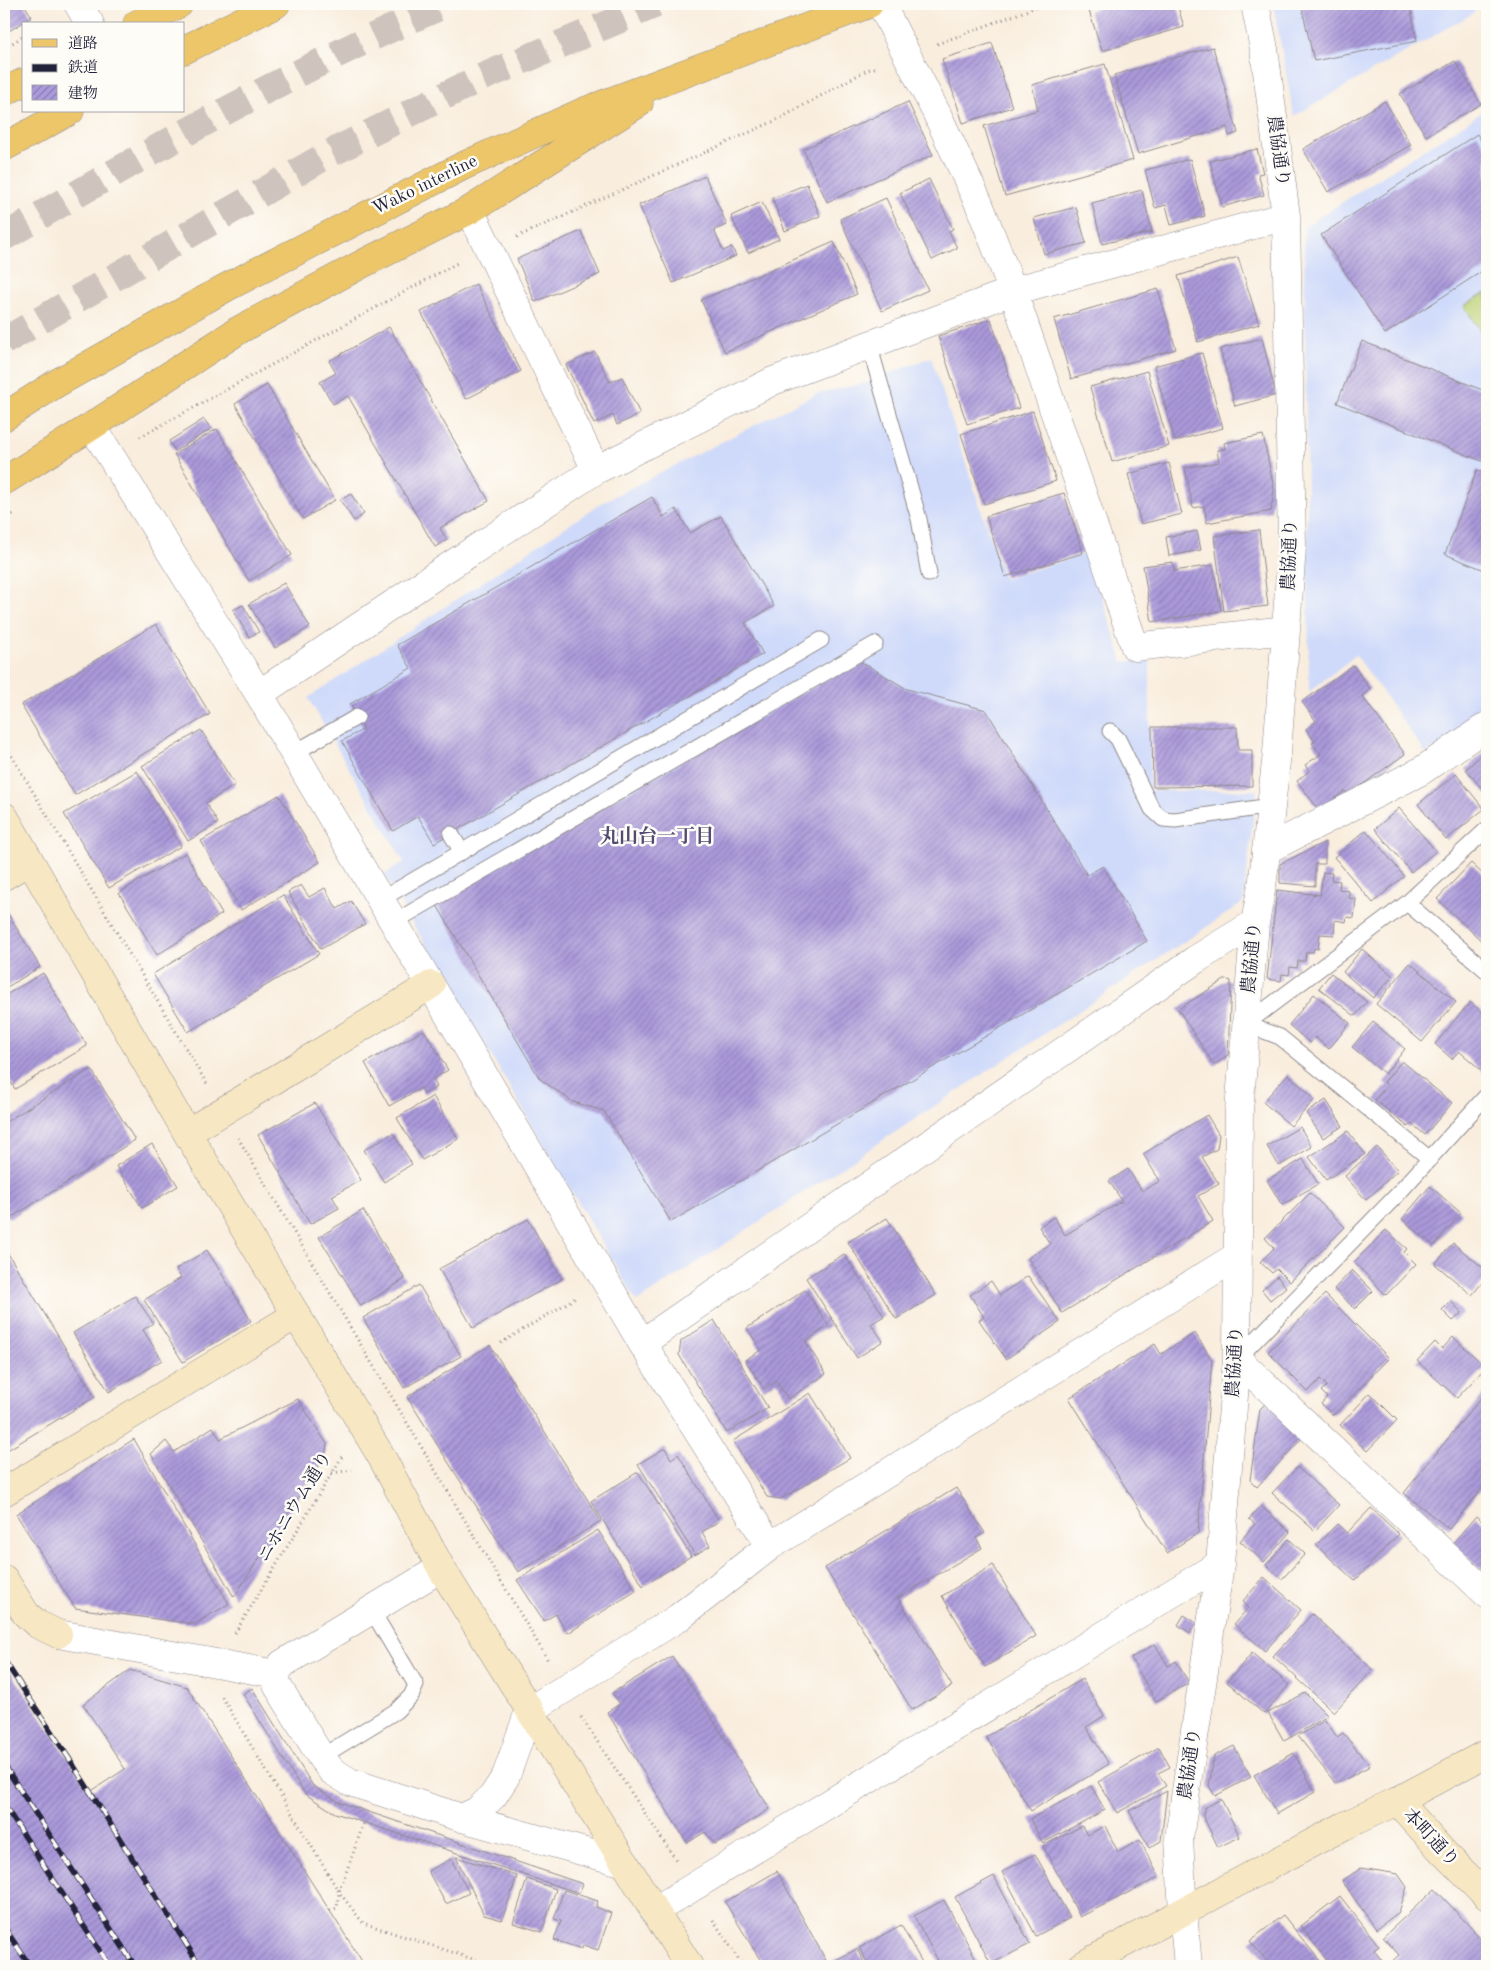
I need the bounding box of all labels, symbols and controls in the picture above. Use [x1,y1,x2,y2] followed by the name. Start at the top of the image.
[22,22,185,112] legend
[68,35,98,52] text: 道路
[68,59,98,76] text: 鉄道
[68,85,98,102] text: 建物
[1264,114,1294,188] street label: 農協通り
[370,152,480,218] street label: Wako interline
[1278,519,1300,591] street label: 農協通り
[600,825,714,847] district label: 丸山台一丁目
[1238,921,1264,995] street label: 農協通り
[1222,1325,1246,1398] street label: 農協通り
[254,1448,335,1566] street label: ニホニウム通り
[1174,1727,1204,1801] street label: 農協通り
[1400,1804,1464,1870] street label: 本町通り

